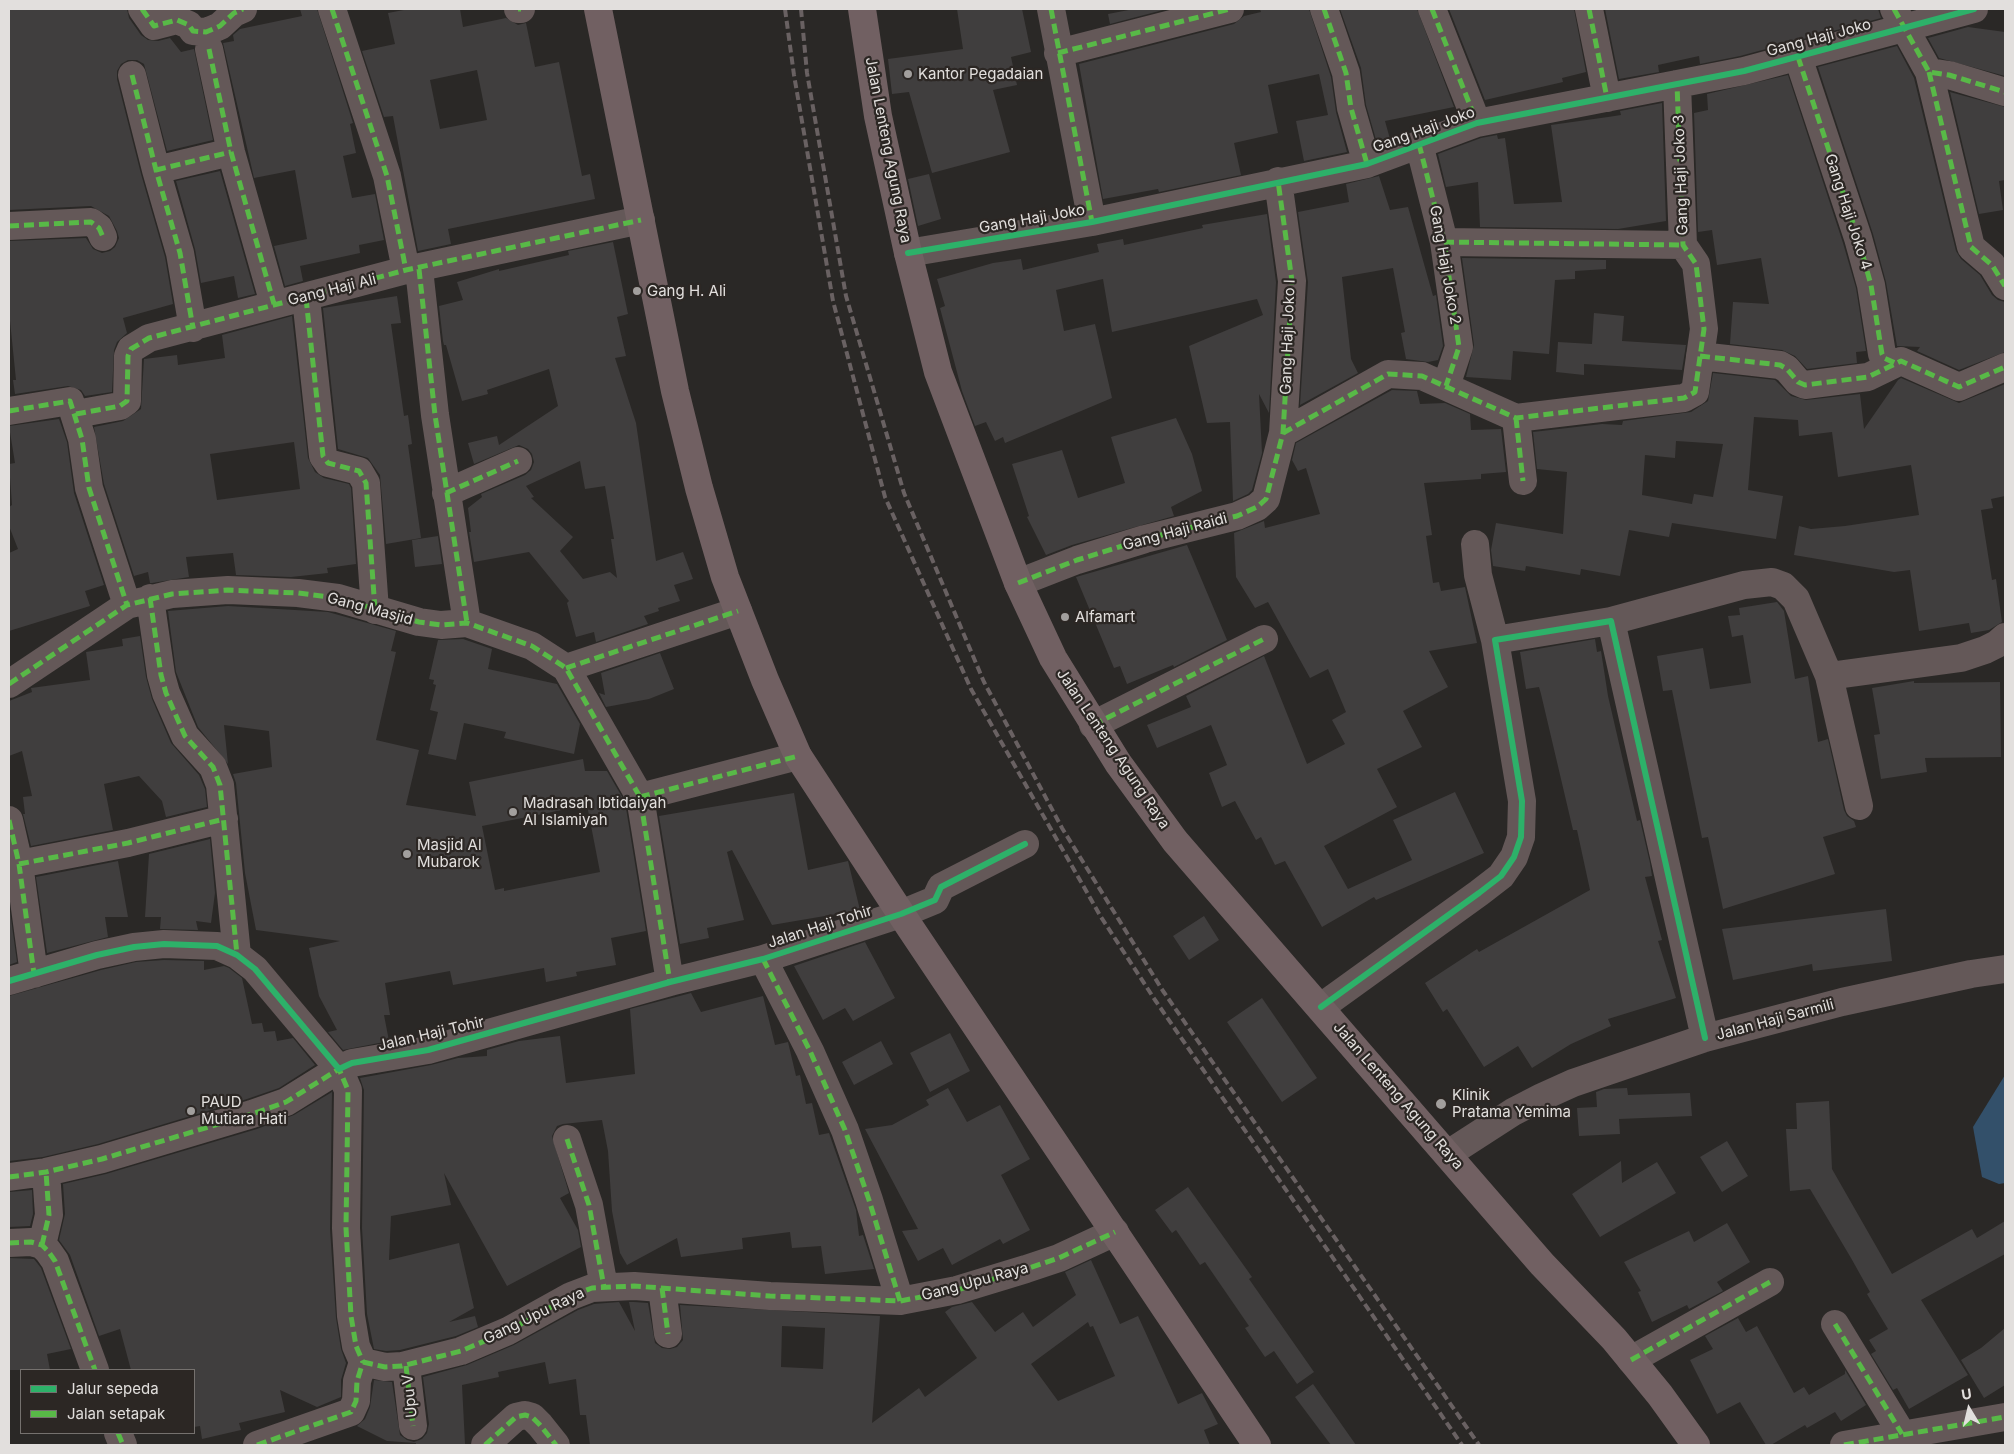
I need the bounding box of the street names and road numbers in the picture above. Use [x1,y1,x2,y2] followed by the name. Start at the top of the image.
[1765,15,1873,61] street label: Gang Haji Joko
[861,55,915,245] street label: Jalan Lenteng Agung Raya
[1370,103,1478,157] street label: Gang Haji Joko
[1670,114,1692,236] street label: Gang Haji Joko 3
[1821,152,1875,272] street label: Gang Haji Joko 4
[978,201,1086,237] street label: Gang Haji Joko
[1426,204,1464,326] street label: Gang Haji Joko 2
[286,270,378,310] street label: Gang Haji Ali
[1277,279,1299,395] street label: Gang Haji Joko I
[1121,509,1229,555] street label: Gang Haji Raidi
[325,589,415,629] street label: Gang Masjid
[1053,666,1173,832] street label: Jalan Lenteng Agung Raya
[765,902,875,952] street label: Jalan Haji Tohir
[1714,996,1836,1044] street label: Jalan Haji Sarmili
[376,1013,486,1055] street label: Jalan Haji Tohir
[1329,1019,1467,1173] street label: Jalan Lenteng Agung Raya
[920,1259,1030,1305] street label: Gang Upu Raya
[481,1284,587,1348] street label: Gang Upu Raya
[399,1373,421,1419] street label: Upu V

